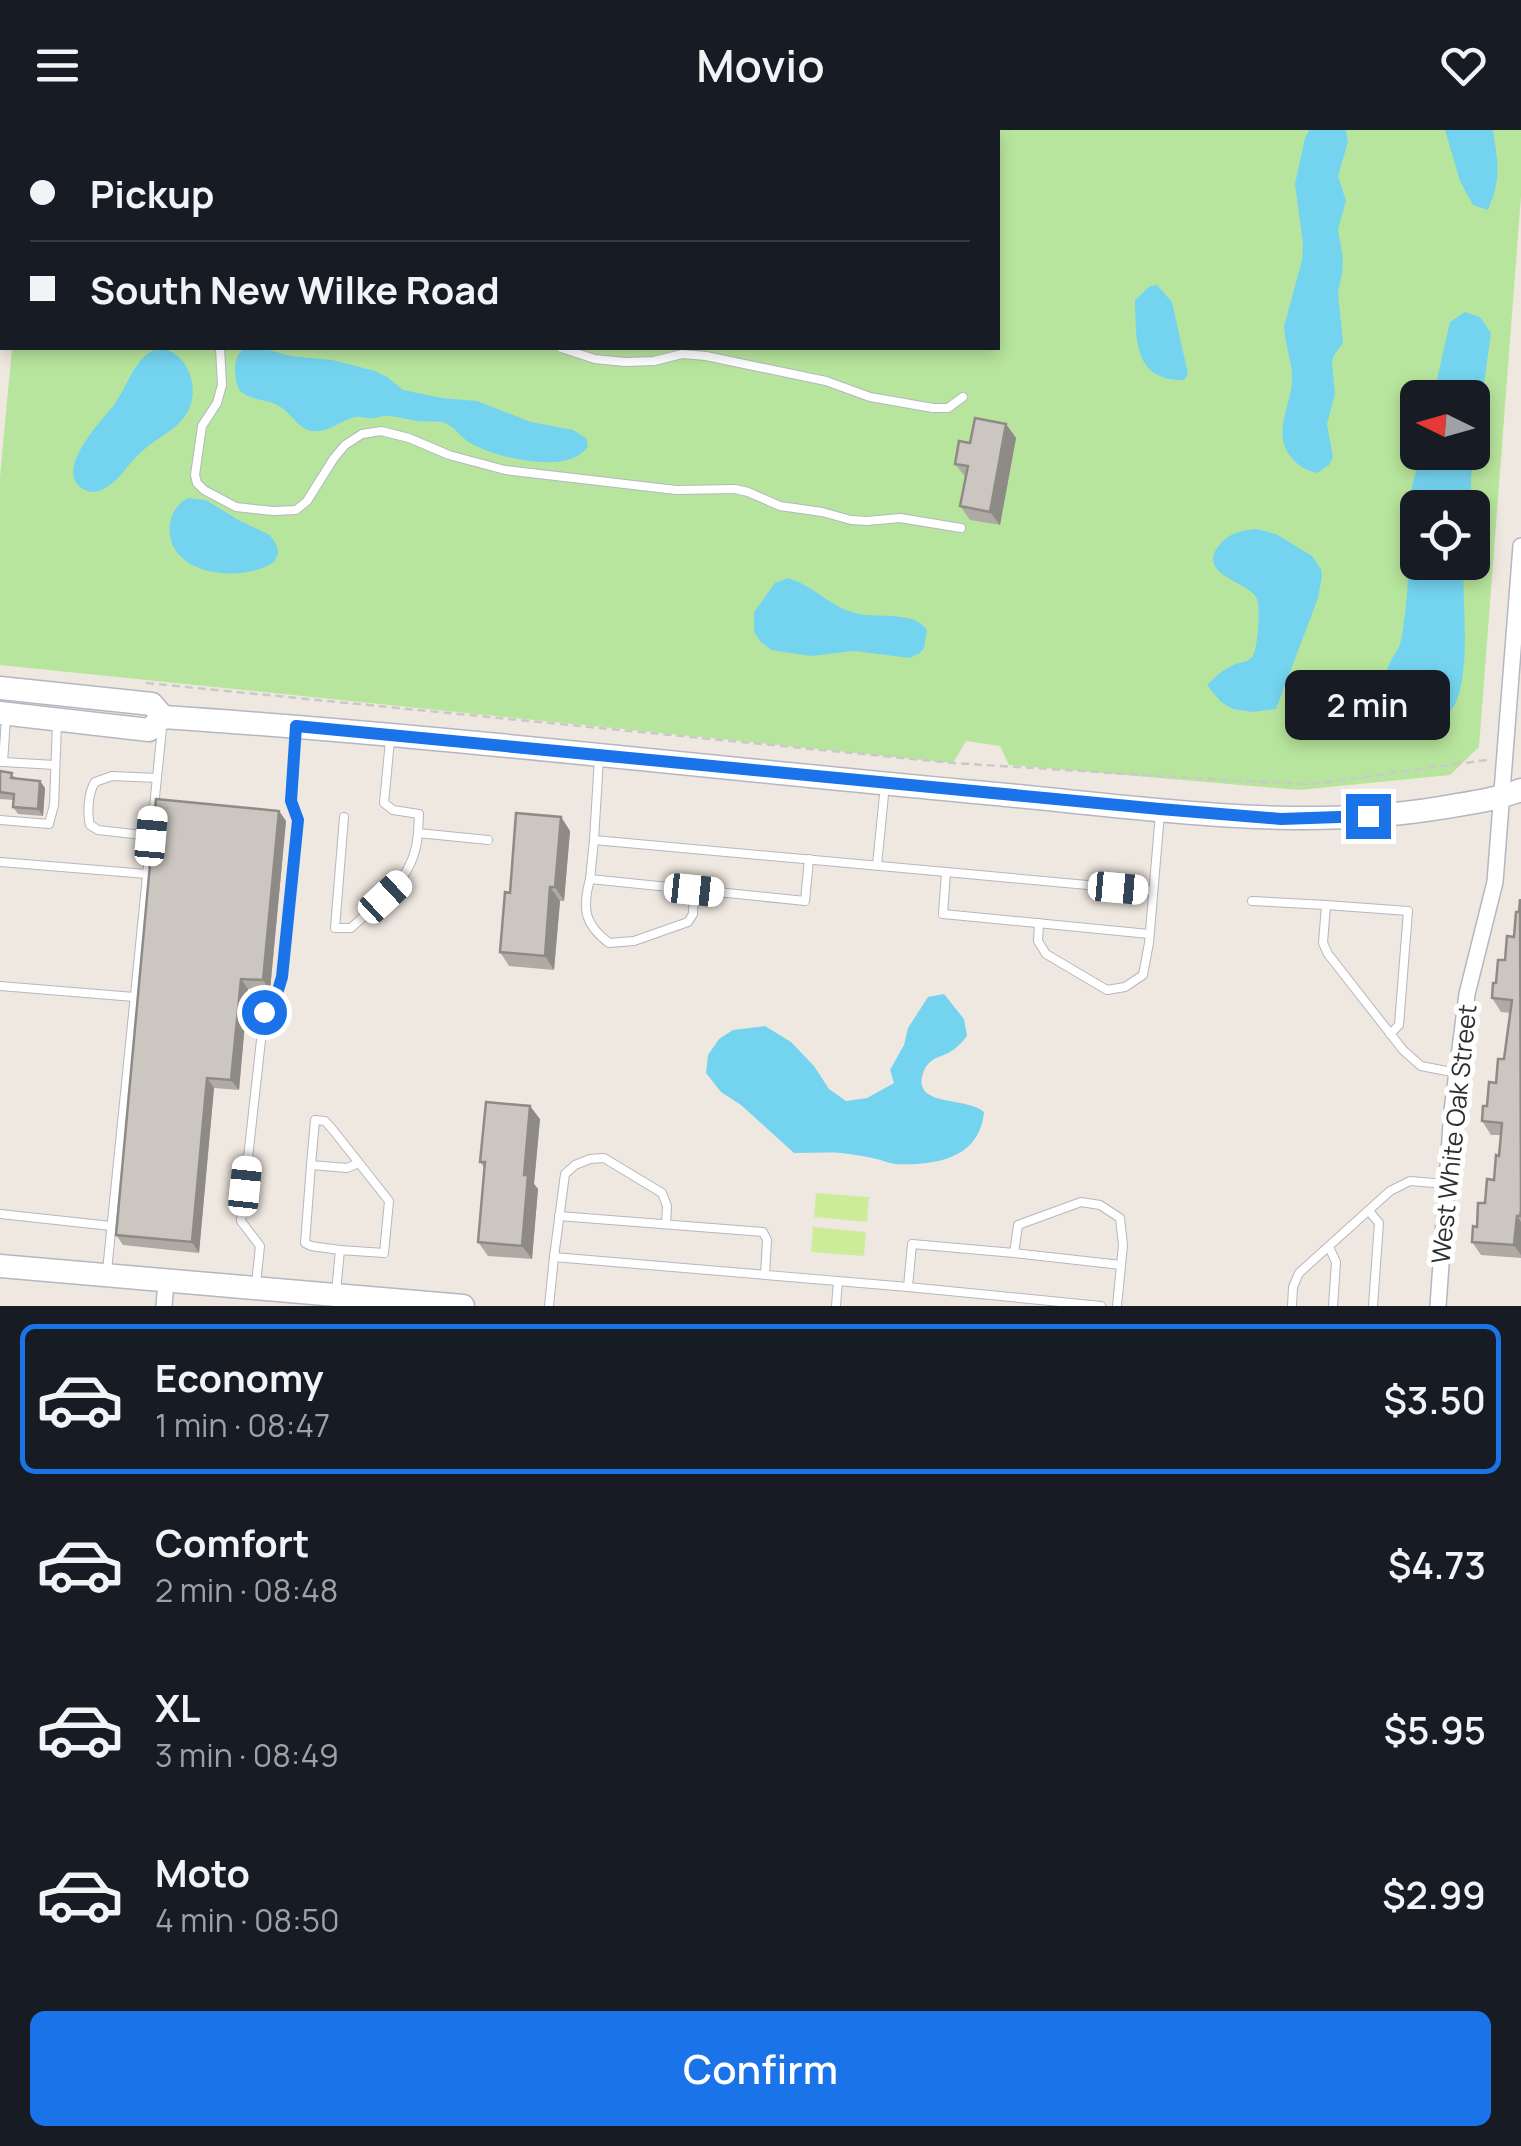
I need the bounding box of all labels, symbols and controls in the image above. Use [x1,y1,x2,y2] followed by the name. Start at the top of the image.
[696,34,825,96] text: Movio
[30,38,85,93] icon: menu
[1436,38,1491,93] icon: heart
[90,167,214,219] text: Pickup
[90,263,500,315] text: South New Wilke Road
[1400,380,1490,470] north arrow
[1400,380,1490,580] map controls
[1400,490,1490,580] button: locate
[1286,671,1450,741] callout: 2 min
[1327,683,1408,727] text: 2 min
[1346,794,1391,839] route end
[133,805,169,867] car
[353,866,417,928] car
[1087,870,1149,906] car
[663,872,725,908] car
[242,990,287,1035] route start
[1422,1003,1485,1265] street label: West White Oak Street
[227,1155,263,1217] car
[155,1351,324,1403] text: Economy
[35,1354,125,1444] icon: car
[1383,1373,1486,1425] text: $3.50
[155,1403,330,1447] text: 1 min · 08:47
[155,1516,309,1568] text: Comfort
[35,1519,125,1609] icon: car
[1388,1538,1486,1590] text: $4.73
[155,1568,338,1612] text: 2 min · 08:48
[155,1681,200,1733] text: XL
[35,1684,125,1774] icon: car
[1384,1703,1486,1755] text: $5.95
[155,1733,339,1777] text: 3 min · 08:49
[155,1846,250,1898] text: Moto
[35,1849,125,1939] icon: car
[1382,1868,1486,1920] text: $2.99
[155,1898,340,1942] text: 4 min · 08:50
[30,2011,1491,2126] button: Confirm

